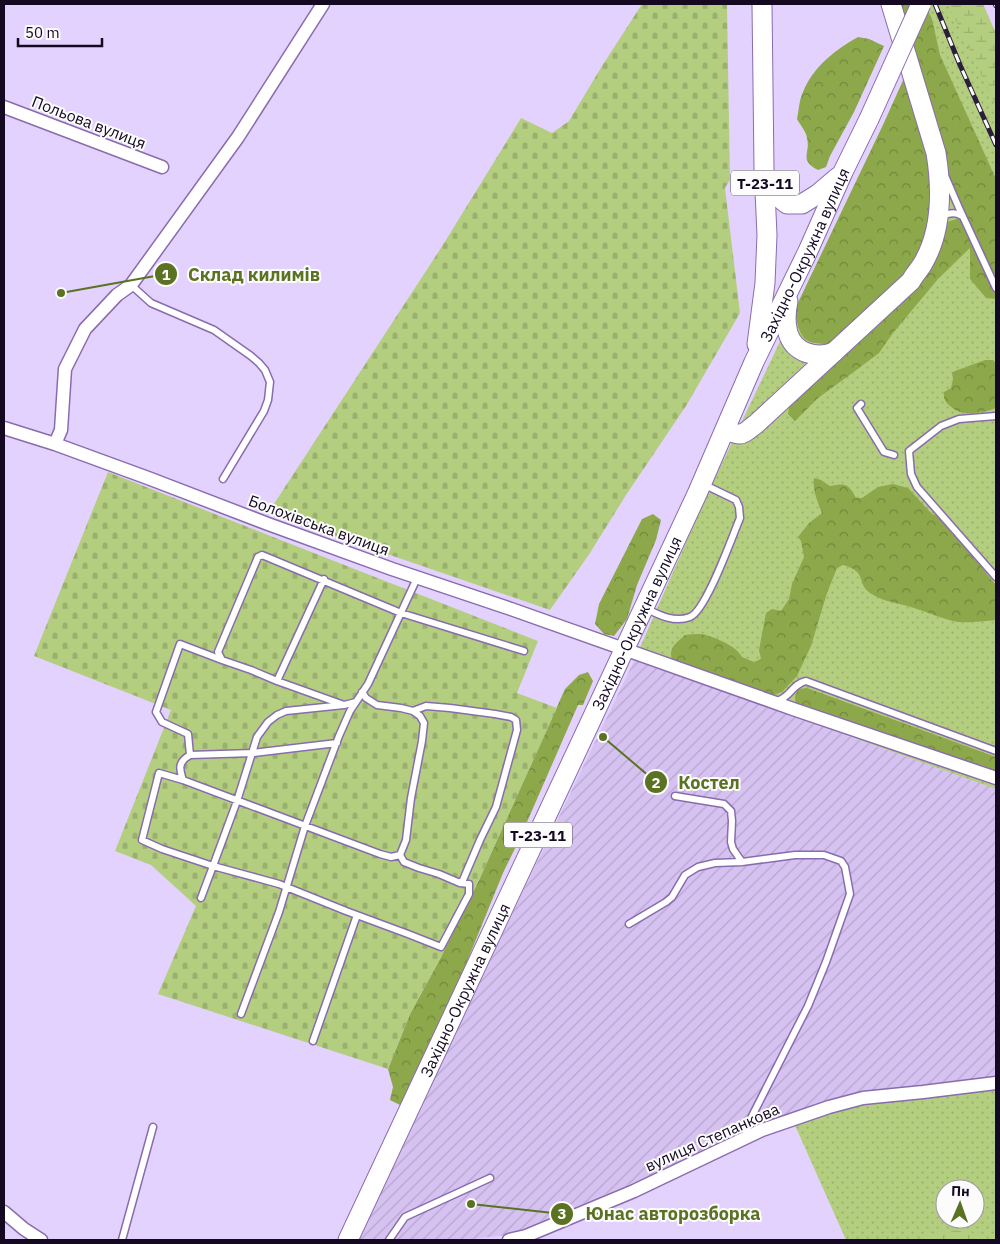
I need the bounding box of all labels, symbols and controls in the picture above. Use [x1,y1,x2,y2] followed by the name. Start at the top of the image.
[18,15,101,47] scale bar
[25,23,60,42] text: 50 m
[29,91,149,153] street label: Польова вулиця
[755,165,854,345] street label: Західно-Окружна вулиця
[731,170,799,196] road number: Т-23-11
[153,258,330,291] callout: Склад килимів
[188,263,320,286] text: Склад килимів
[161,265,171,284] text: 1
[246,490,392,560] street label: Болохівська вулиця
[587,533,686,713] street label: Західно-Окружна вулиця
[644,766,750,799] callout: Костел
[678,771,740,794] text: Костел
[651,773,661,792] text: 2
[504,822,572,848] road number: Т-23-11
[416,900,514,1080] street label: Західно-Окружна вулиця
[642,1098,783,1176] street label: вулиця Степанкова
[935,1179,985,1229] north arrow
[951,1182,970,1200] text: Пн
[550,1197,770,1230] callout: Юнас авторозборка
[585,1202,761,1225] text: Юнас авторозборка
[557,1204,567,1223] text: 3

